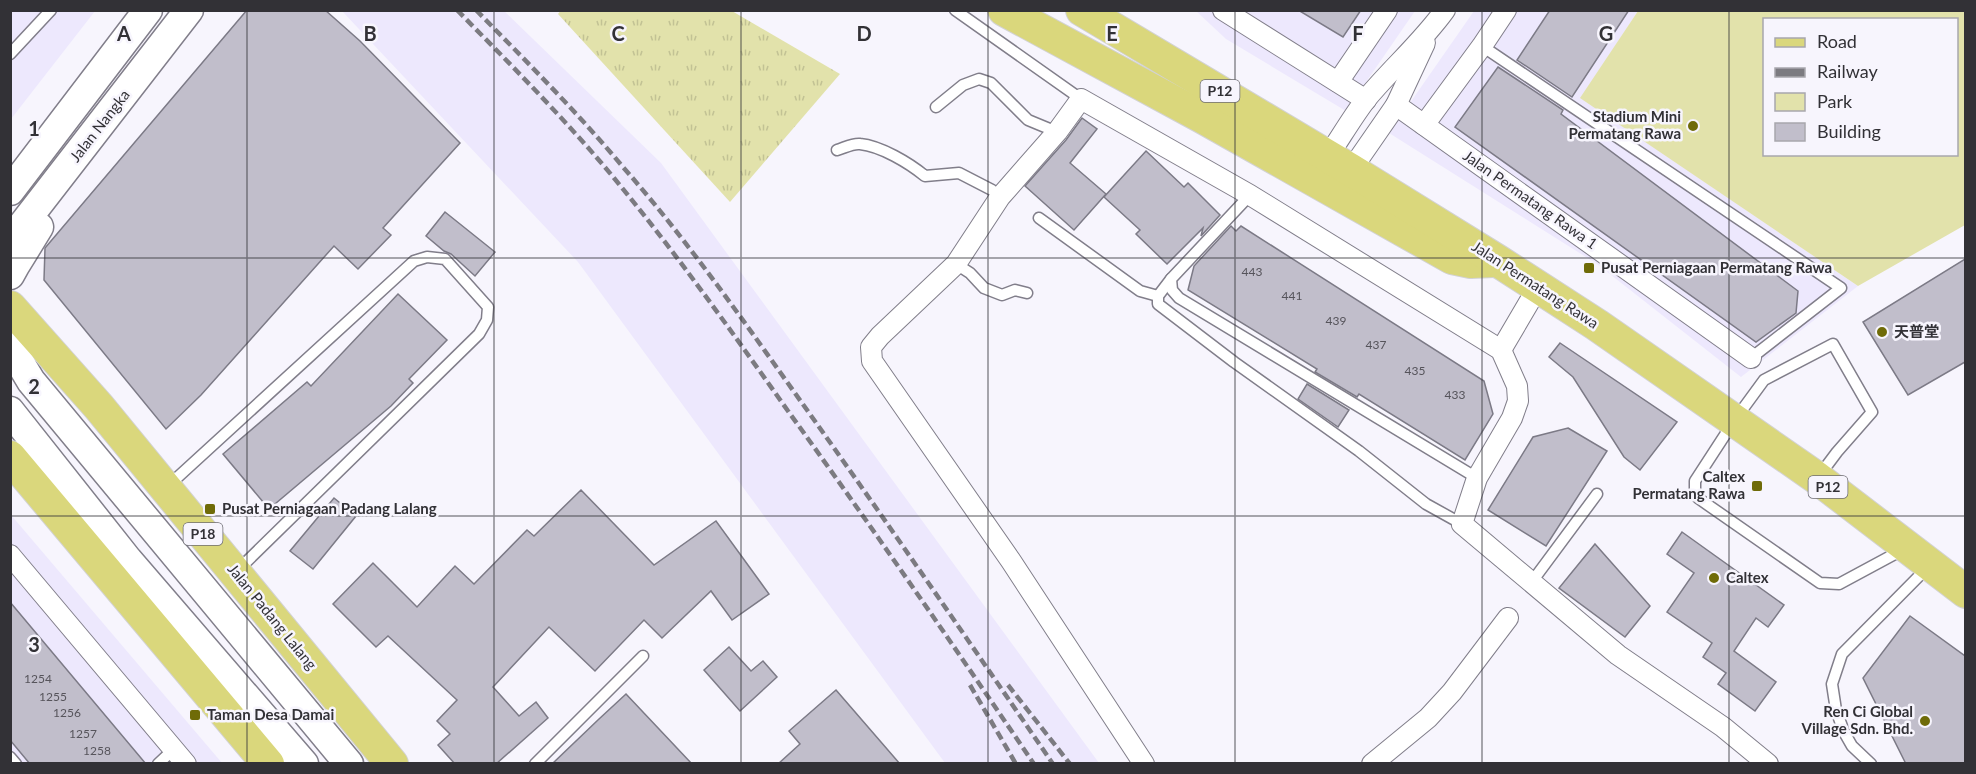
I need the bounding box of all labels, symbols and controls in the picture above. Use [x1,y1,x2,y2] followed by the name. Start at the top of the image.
[1763,18,1958,156] legend
[116,21,131,45] text: A
[363,21,377,45] text: B
[611,21,625,45] text: C
[856,21,872,45] text: D
[1106,21,1118,45] text: E
[1352,21,1364,45] text: F
[1599,21,1613,45] text: G
[1817,30,1857,52] text: Road
[1817,60,1878,82] text: Railway
[1200,80,1240,102] road number: P12
[65,86,133,165] street label: Jalan Nangka
[1817,90,1853,112] text: Park
[1569,107,1681,142] place label: Stadium Mini Permatang Rawa
[28,116,40,140] text: 1
[1686,119,1700,133] marker: Stadium Mini Permatang Rawa
[1817,120,1881,142] text: Building
[1460,146,1601,252] street label: Jalan Permatang Rawa 1
[1469,237,1602,332] street label: Jalan Permatang Rawa
[1601,258,1832,276] place label: Pusat Perniagaan Permatang Rawa
[1582,261,1596,275] marker: Pusat Perniagaan Permatang Rawa
[1242,264,1262,279] house number: 443
[1282,288,1302,303] house number: 441
[1326,313,1346,328] house number: 439
[1894,322,1939,340] place label: 天普堂
[1875,325,1889,339] marker: 天普堂
[1366,337,1386,352] house number: 437
[1405,363,1425,378] house number: 435
[28,374,40,398] text: 2
[1445,387,1465,402] house number: 433
[1633,467,1745,502] place label: Caltex Permatang Rawa
[1808,476,1848,498] road number: P12
[1750,479,1764,493] marker: Caltex Permatang Rawa
[222,499,437,517] place label: Pusat Perniagaan Padang Lalang
[203,502,217,516] marker: Pusat Perniagaan Padang Lalang
[184,523,222,545] road number: P18
[225,560,321,673] street label: Jalan Padang Lalang
[1726,568,1769,586] place label: Caltex
[1707,571,1721,585] marker: Caltex
[28,632,40,656] text: 3
[24,671,52,686] house number: 1254
[39,689,67,704] house number: 1255
[1801,702,1913,737] place label: Ren Ci Global Village Sdn. Bhd.
[53,705,81,720] house number: 1256
[207,705,334,723] place label: Taman Desa Damai
[188,708,202,722] marker: Taman Desa Damai
[1918,714,1932,728] marker: Ren Ci Global Village Sdn. Bhd.
[69,726,97,741] house number: 1257
[83,743,111,758] house number: 1258

